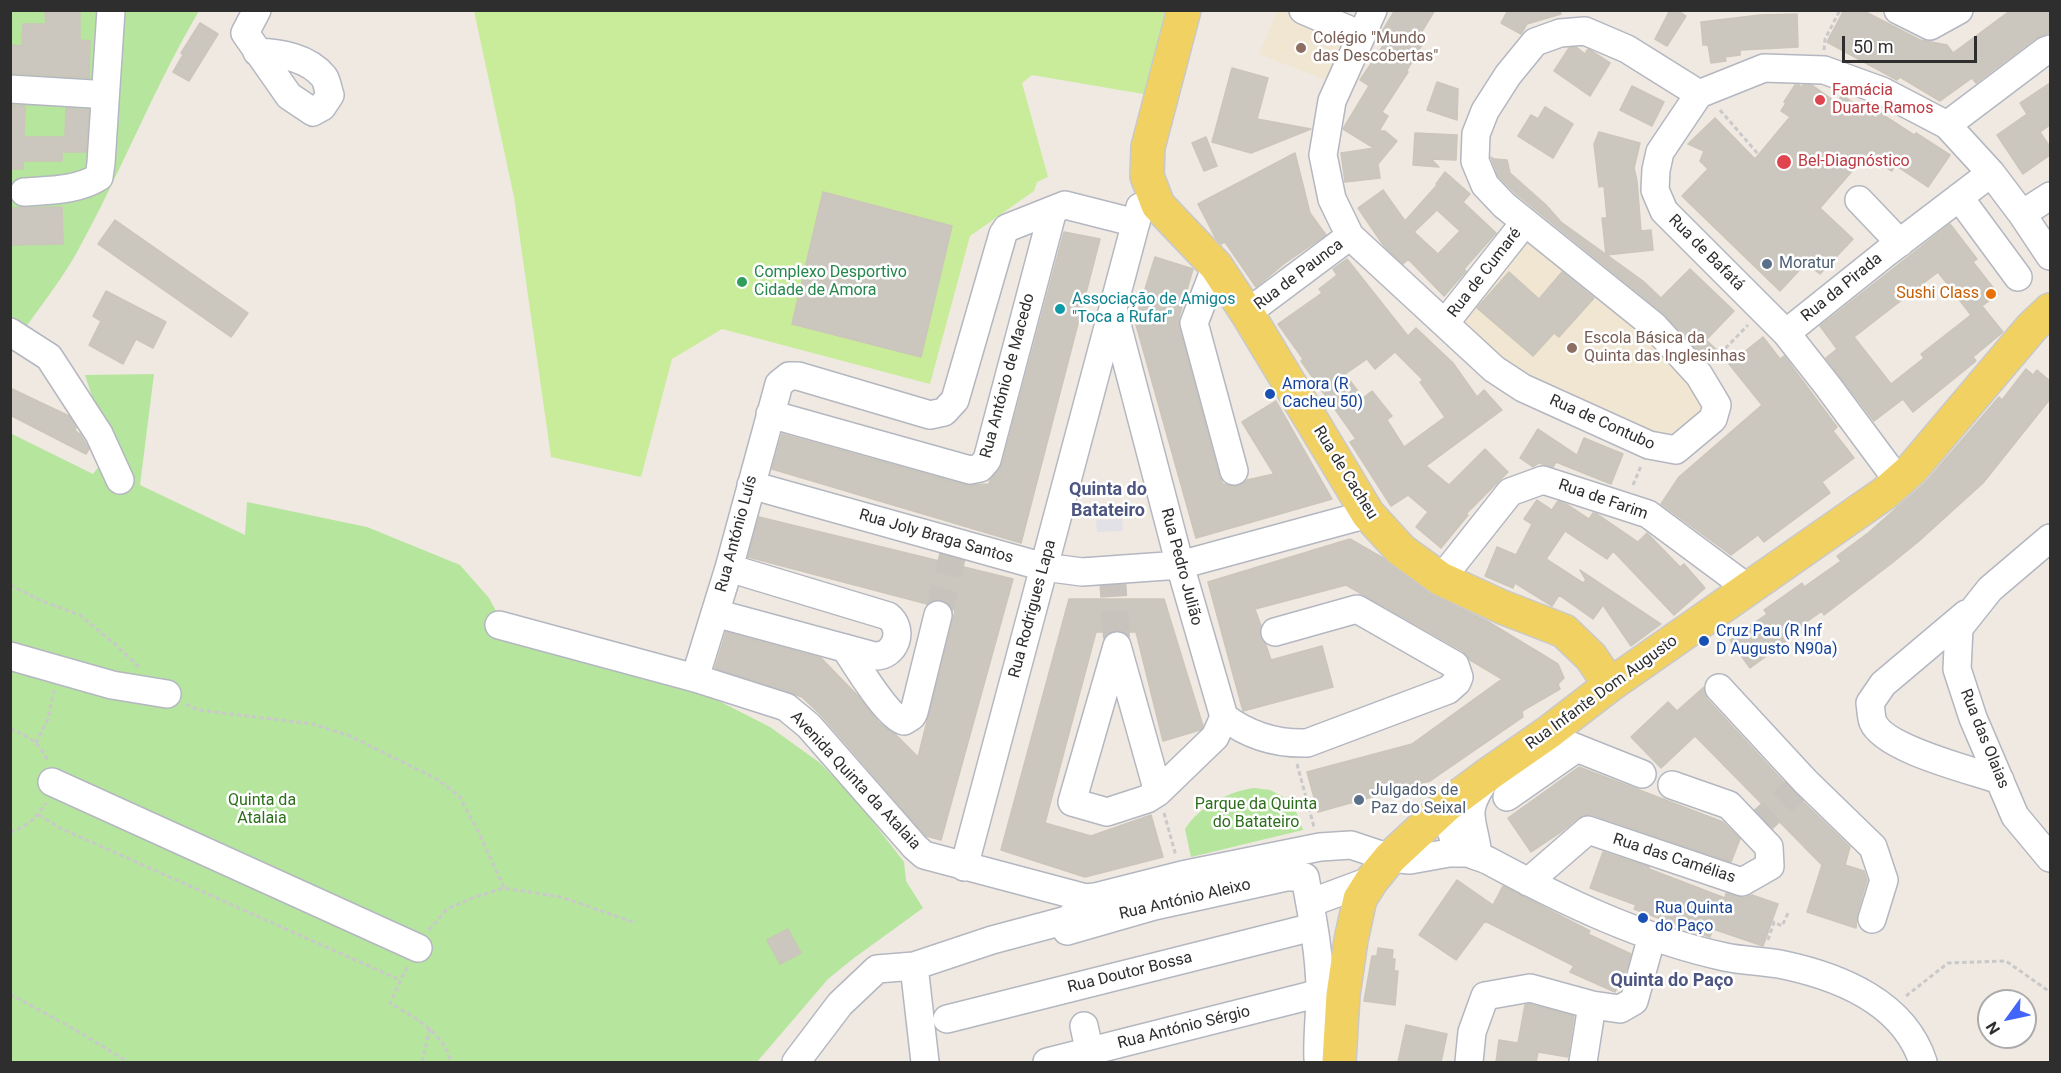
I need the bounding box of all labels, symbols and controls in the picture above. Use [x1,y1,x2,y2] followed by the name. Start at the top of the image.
[1845,24,1980,62] scale bar
[1313,29,1438,67] place label: Colégio "Mundo das Descobertas"
[1853,36,1893,57] text: 50 m
[1294,41,1308,55] marker: Colégio "Mundo das Descobertas"
[1832,81,1934,119] place label: Famácia Duarte Ramos
[1813,93,1827,107] marker: Famácia Duarte Ramos
[1798,152,1910,172] place label: Bel-Diagnóstico
[1775,153,1793,171] marker: Bel-Diagnóstico
[1664,211,1748,295] street label: Rua de Bafatá
[1444,224,1526,322] street label: Rua de Cumaré
[1251,235,1347,315] street label: Rua de Paunca
[1798,250,1886,326] street label: Rua da Pirada
[1779,254,1835,274] place label: Moratur
[1760,257,1774,271] marker: Moratur
[754,263,907,301] place label: Complexo Desportivo Cidade de Amora
[735,275,749,289] marker: Complexo Desportivo Cidade de Amora
[1896,284,1979,304] place label: Sushi Class
[1984,287,1998,301] marker: Sushi Class
[1072,290,1235,328] place label: Associação de Amigos "Toca a Rufar"
[977,292,1039,460] street label: Rua António de Macedo
[1053,302,1067,316] marker: Associação de Amigos "Toca a Rufar"
[1584,329,1746,367] place label: Escola Básica da Quinta das Inglesinhas
[1565,341,1579,355] marker: Escola Básica da Quinta das Inglesinhas
[1282,375,1363,413] place label: Amora (R Cacheu 50)
[1263,387,1277,401] marker: Amora (R Cacheu 50)
[1546,391,1658,455] street label: Rua de Contubo
[1309,423,1381,523] street label: Rua de Cacheu
[712,474,762,594] street label: Rua António Luís
[1556,476,1650,524] street label: Rua de Farim
[1069,479,1147,522] district label: Quinta do Batateiro
[857,506,1015,568] street label: Rua Joly Braga Santos
[1156,506,1206,628] street label: Rua Pedro Julião
[1005,538,1061,680] street label: Rua Rodrigues Lapa
[1716,622,1838,660] place label: Cruz Pau (R Inf D Augusto N90a)
[1523,632,1681,754] street label: Rua Infante Dom Augusto
[1697,634,1711,648] marker: Cruz Pau (R Inf D Augusto N90a)
[1955,686,2013,792] street label: Rua das Olaias
[786,708,924,854] street label: Avenida Quinta da Atalaia
[1371,781,1466,819] place label: Julgados de Paz do Seixal
[228,791,296,829] park label: Quinta da Atalaia
[1352,793,1366,807] marker: Julgados de Paz do Seixal
[1195,795,1317,833] park label: Parque da Quinta do Batateiro
[1610,830,1738,888] street label: Rua das Camélias
[1117,876,1253,924] street label: Rua António Aleixo
[1655,899,1733,937] place label: Rua Quinta do Paço
[1636,911,1650,925] marker: Rua Quinta do Paço
[1066,948,1194,998] street label: Rua Doutor Bossa
[1611,970,1733,992] district label: Quinta do Paço
[1977,989,2037,1049] north arrow
[1116,1002,1252,1054] street label: Rua António Sérgio
[1982,1018,2004,1038] text: N

